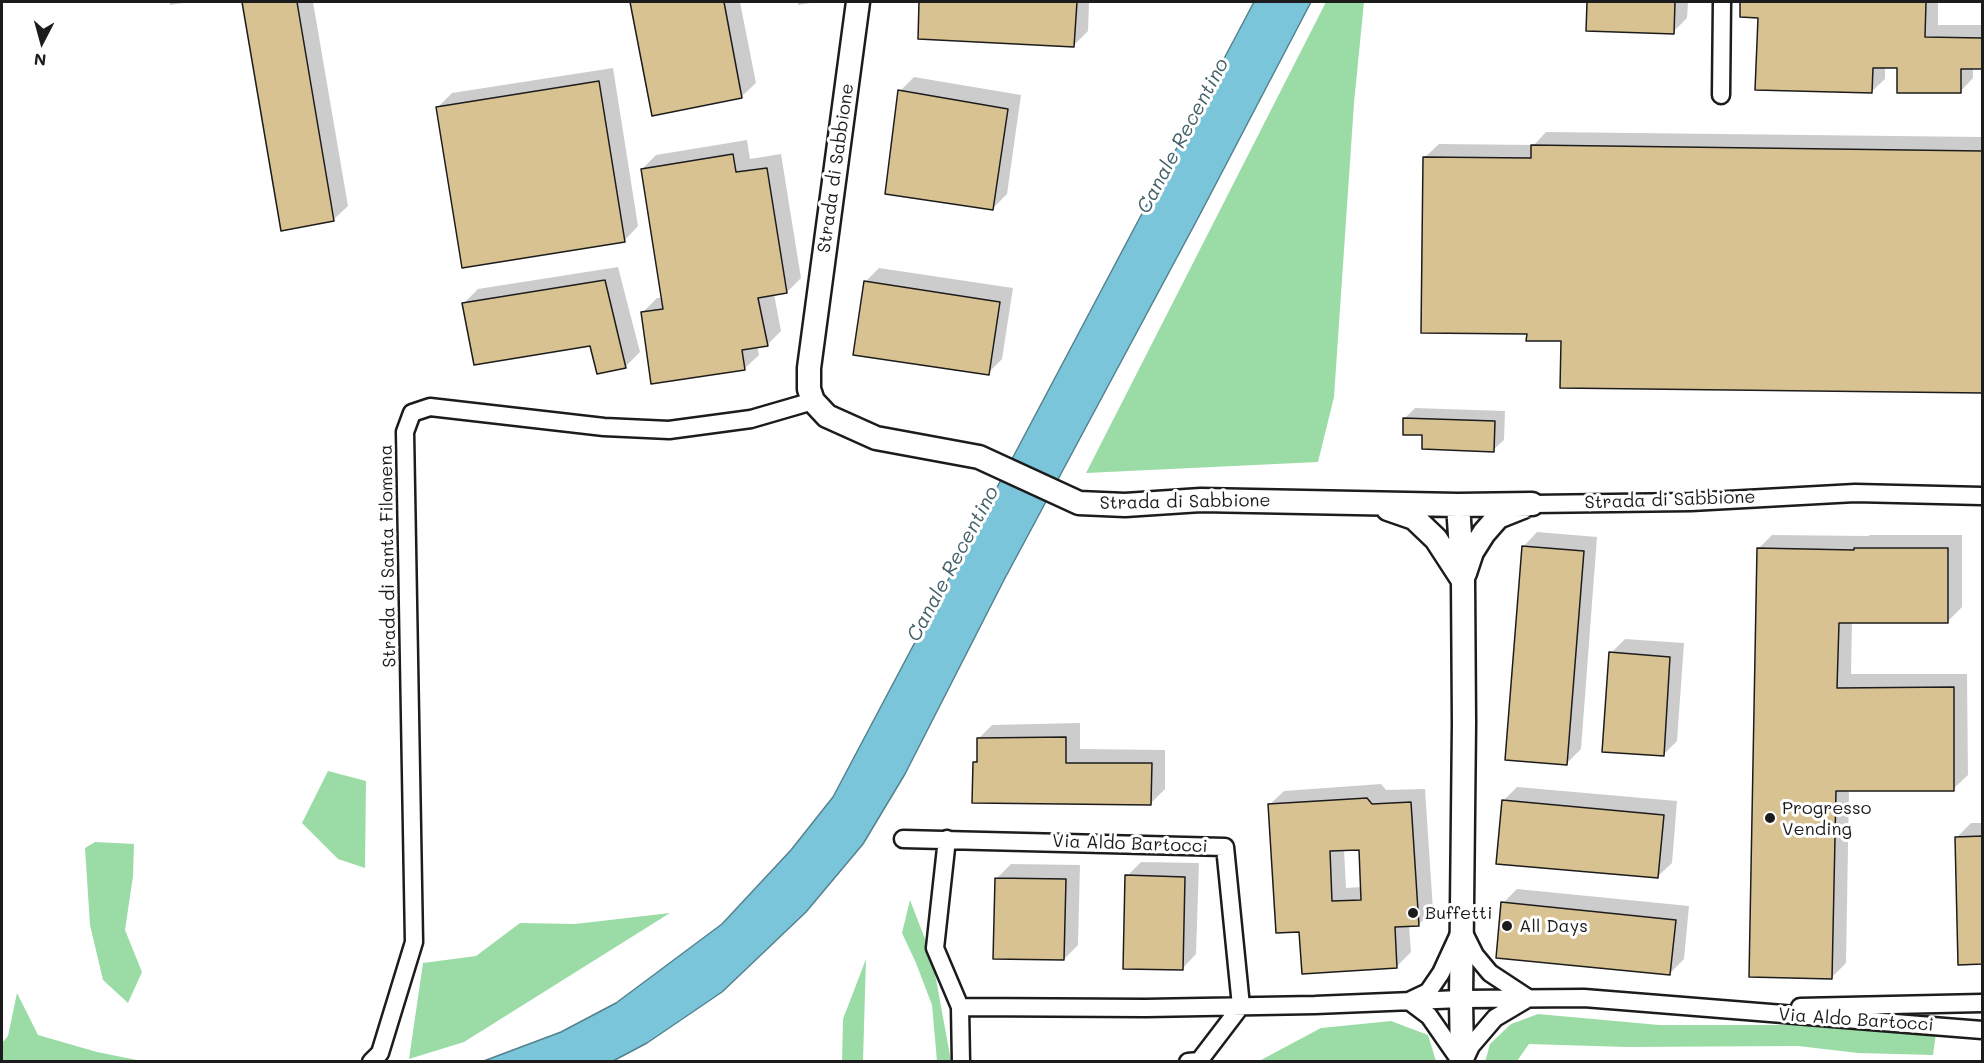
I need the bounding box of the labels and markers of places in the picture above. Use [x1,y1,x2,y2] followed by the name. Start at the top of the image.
[1782,797,1871,840] place label: Progresso Vending
[1763,811,1777,825] marker: Progresso Vending
[1425,902,1493,924] place label: Buffetti
[1406,906,1420,920] marker: Buffetti
[1519,915,1588,937] place label: All Days
[1500,919,1514,933] marker: All Days

